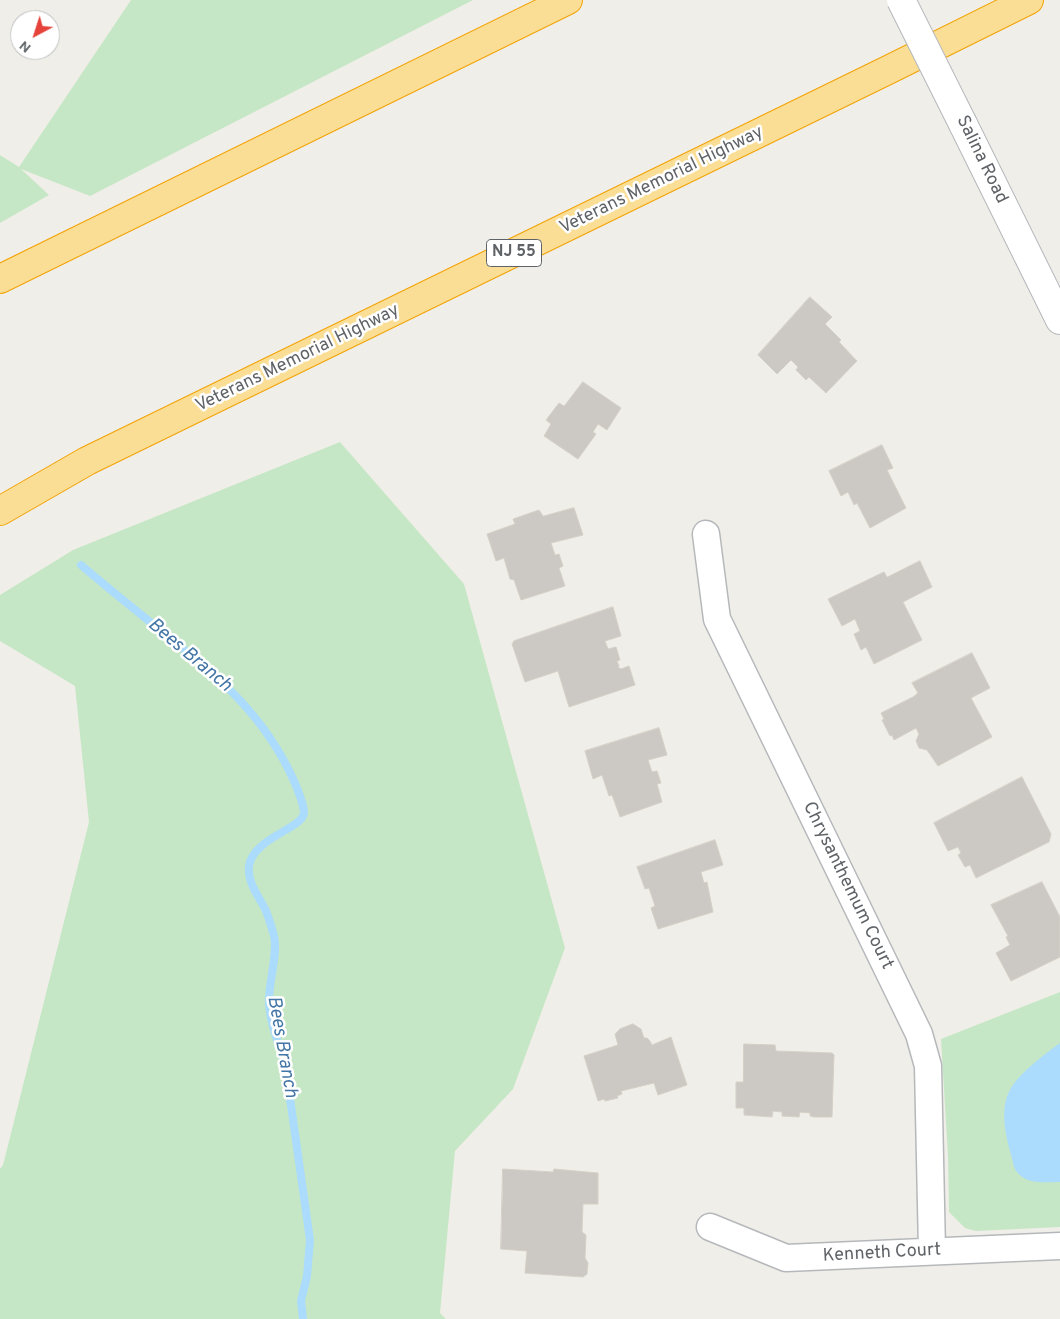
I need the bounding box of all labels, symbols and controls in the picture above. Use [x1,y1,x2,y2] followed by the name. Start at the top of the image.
[10,10,60,60] north arrow
[16,36,35,56] text: N
[950,113,1012,207] street label: Salina Road
[557,122,767,240] street label: Veterans Memorial Highway
[486,240,542,266] road number: NJ 55
[193,300,403,418] street label: Veterans Memorial Highway
[142,614,236,698] water label: Bees Branch
[797,799,897,973] street label: Chrysanthemum Court
[261,994,301,1100] water label: Bees Branch
[822,1240,942,1268] street label: Kenneth Court

